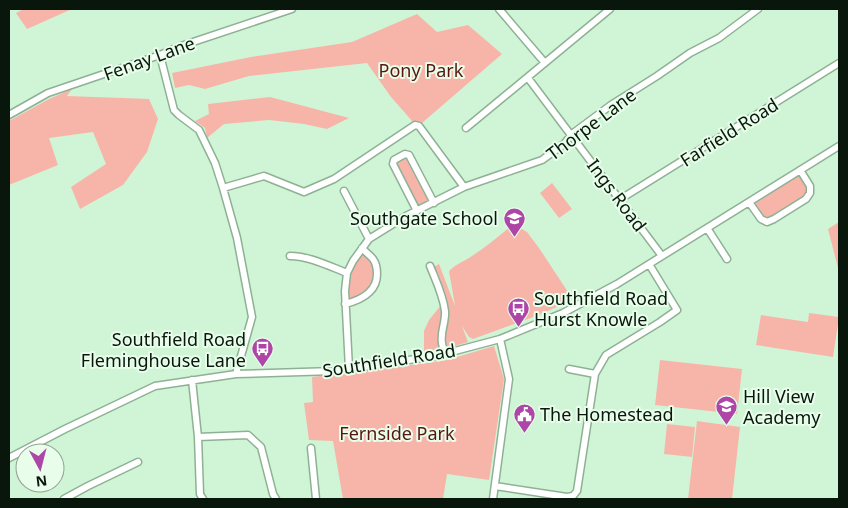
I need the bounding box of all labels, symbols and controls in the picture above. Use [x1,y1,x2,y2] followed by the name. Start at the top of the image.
[100,30,198,86] street label: Fenay Lane
[379,58,464,82] park label: Pony Park
[541,82,641,166] street label: Thorpe Lane
[675,92,783,172] street label: Farfield Road
[582,154,652,236] street label: Ings Road
[350,206,498,230] place label: Southgate School
[502,206,526,237] school or university icon: Southgate School
[534,286,668,331] place label: Southfield Road Hurst Knowle
[506,296,530,327] bus stop icon: Southfield Road Hurst Knowle
[81,327,246,372] place label: Southfield Road Fleminghouse Lane
[250,337,274,368] bus stop icon: Southfield Road Fleminghouse Lane
[321,338,457,382] street label: Southfield Road
[743,384,821,429] place label: Hill View Academy
[715,394,739,425] school or university icon: Hill View Academy
[512,402,536,433] public building icon: The Homestead
[540,402,674,426] place label: The Homestead
[339,421,455,445] park label: Fernside Park
[15,443,65,493] north arrow
[35,471,48,492] text: N

